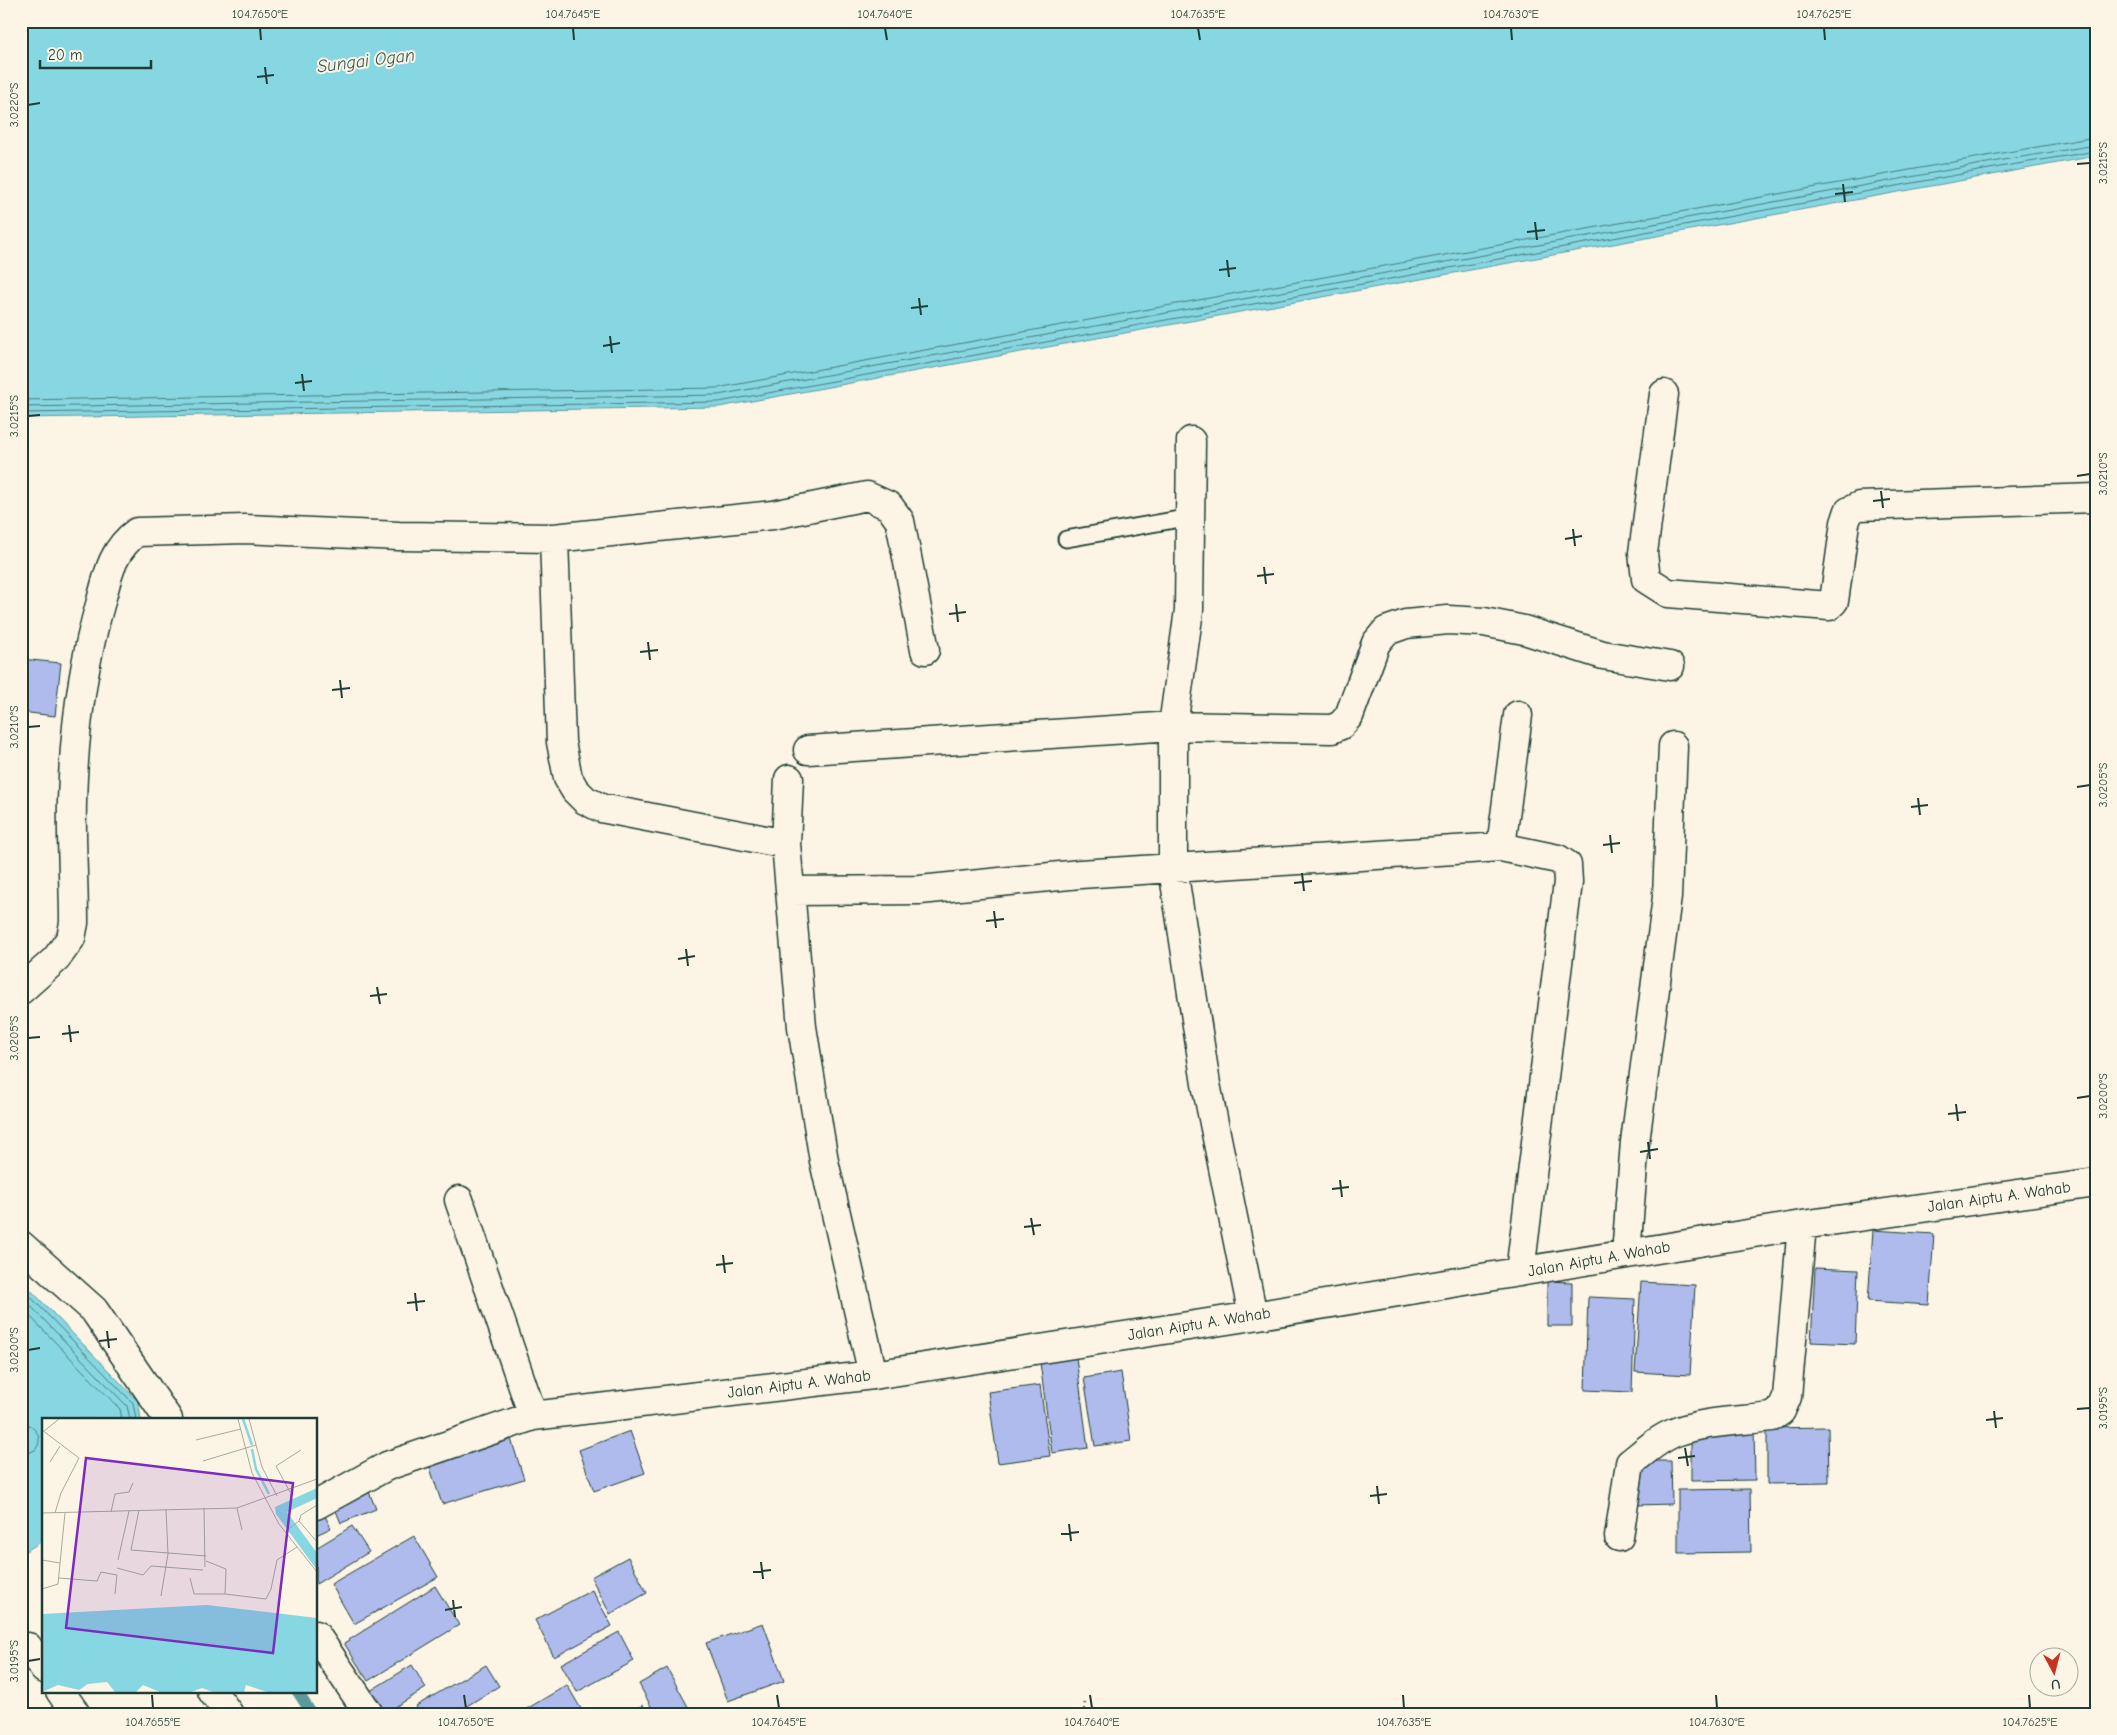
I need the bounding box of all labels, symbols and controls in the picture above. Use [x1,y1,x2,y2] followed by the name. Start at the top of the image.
[232,7,288,21] text: 104.7650°E
[546,7,600,21] text: 104.7645°E
[857,7,913,21] text: 104.7640°E
[1171,7,1225,21] text: 104.7635°E
[1483,7,1539,21] text: 104.7630°E
[1797,7,1851,21] text: 104.7625°E
[40,38,151,70] scale bar
[316,45,416,77] water label: Sungai Ogan
[48,46,82,64] text: 20 m
[7,82,21,127] text: 3.0220°S
[2096,141,2110,184] text: 3.0215°S
[7,394,21,437] text: 3.0215°S
[2096,452,2110,496] text: 3.0210°S
[7,705,21,749] text: 3.0210°S
[2096,762,2110,807] text: 3.0205°S
[7,1015,21,1060] text: 3.0205°S
[2096,1073,2110,1119] text: 3.0200°S
[1926,1178,2072,1216] street label: Jalan Aiptu A. Wahab
[1526,1238,1672,1280] street label: Jalan Aiptu A. Wahab
[1126,1304,1272,1344] street label: Jalan Aiptu A. Wahab
[7,1327,21,1373] text: 3.0200°S
[726,1366,872,1402] street label: Jalan Aiptu A. Wahab
[2096,1386,2110,1429] text: 3.0195°S
[42,1418,318,1692] inset map
[7,1639,21,1682] text: 3.0195°S
[2030,1648,2080,1698] north arrow
[2050,1675,2061,1693] text: U
[125,1715,181,1729] text: 104.7655°E
[438,1715,494,1729] text: 104.7650°E
[752,1715,806,1729] text: 104.7645°E
[1064,1715,1120,1729] text: 104.7640°E
[1377,1715,1431,1729] text: 104.7635°E
[1689,1715,1745,1729] text: 104.7630°E
[2003,1715,2057,1729] text: 104.7625°E

